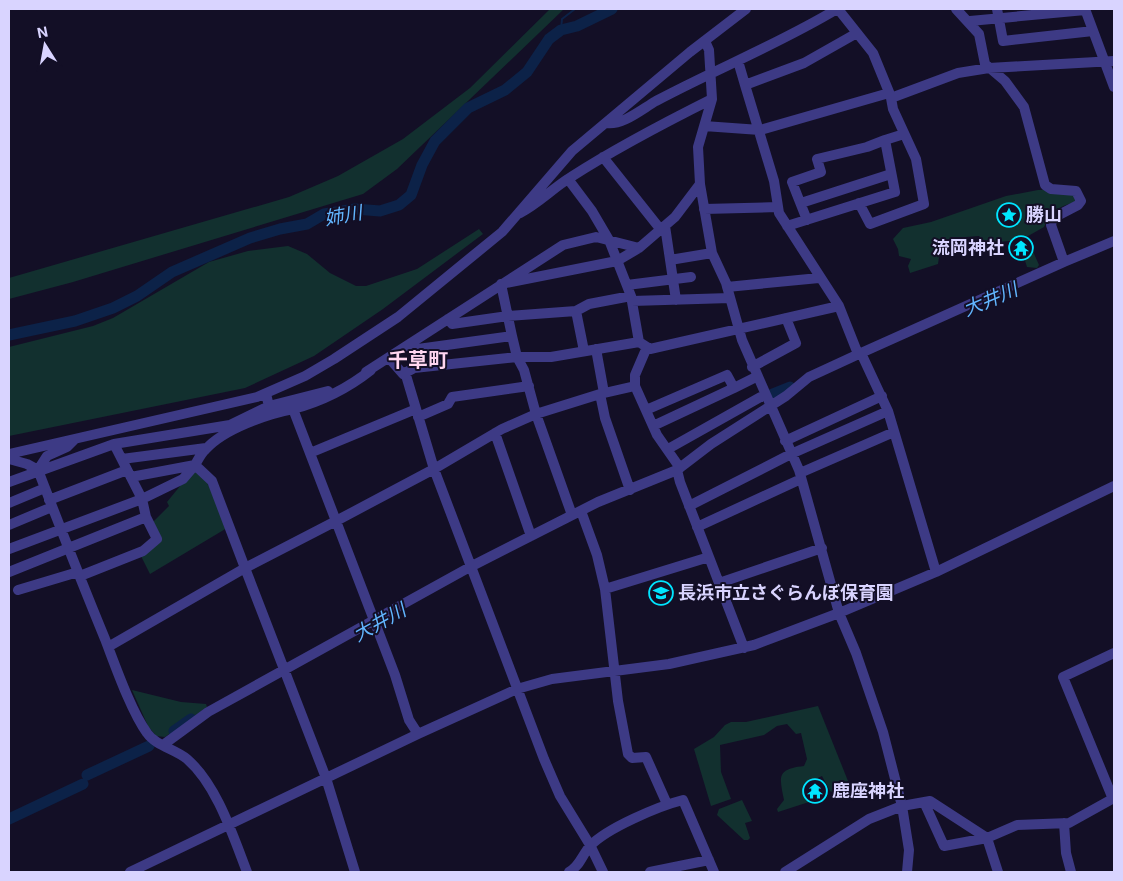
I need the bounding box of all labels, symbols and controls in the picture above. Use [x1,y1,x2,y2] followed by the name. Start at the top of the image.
[20,20,70,70] north arrow
[36,22,49,41] text: N
[322,201,366,230] water label: 姉川
[996,202,1022,228] place icon: 勝山
[1026,204,1062,225] place label: 勝山
[1008,235,1034,261] temple icon: 流岡神社
[932,237,1004,258] place label: 流岡神社
[959,277,1023,321] water label: 大井川
[388,348,448,372] district label: 千草町
[648,580,674,606] school or university icon: 長浜市立さぐらんぼ保育園
[678,582,894,603] place label: 長浜市立さぐらんぼ保育園
[349,598,411,646] water label: 大井川
[802,778,828,804] temple icon: 鹿座神社
[832,780,904,801] place label: 鹿座神社

